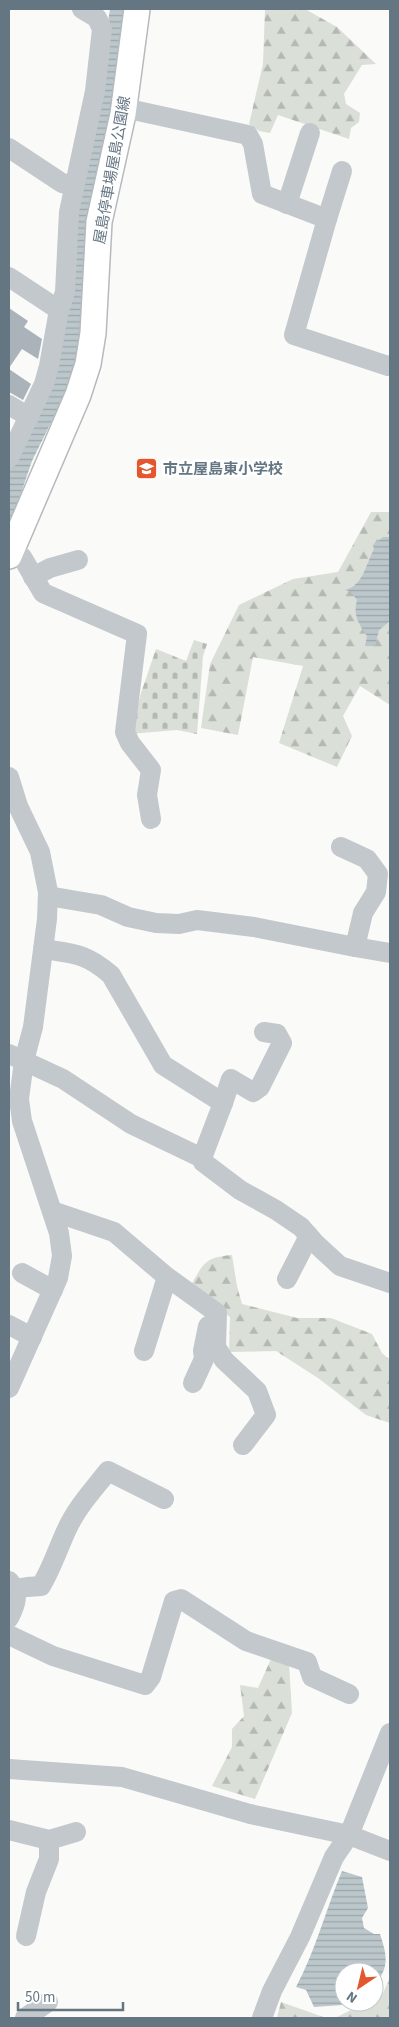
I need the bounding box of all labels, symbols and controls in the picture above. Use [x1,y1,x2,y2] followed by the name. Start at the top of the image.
[89,94,136,246] street label: 屋島停車場屋島公園線
[135,457,159,481] school or university icon: 市立屋島東小学校
[163,459,283,480] place label: 市立屋島東小学校
[334,1962,384,2012] north arrow
[18,1980,122,2012] scale bar
[343,1986,362,2008] text: N
[25,1987,55,2008] text: 50 m

